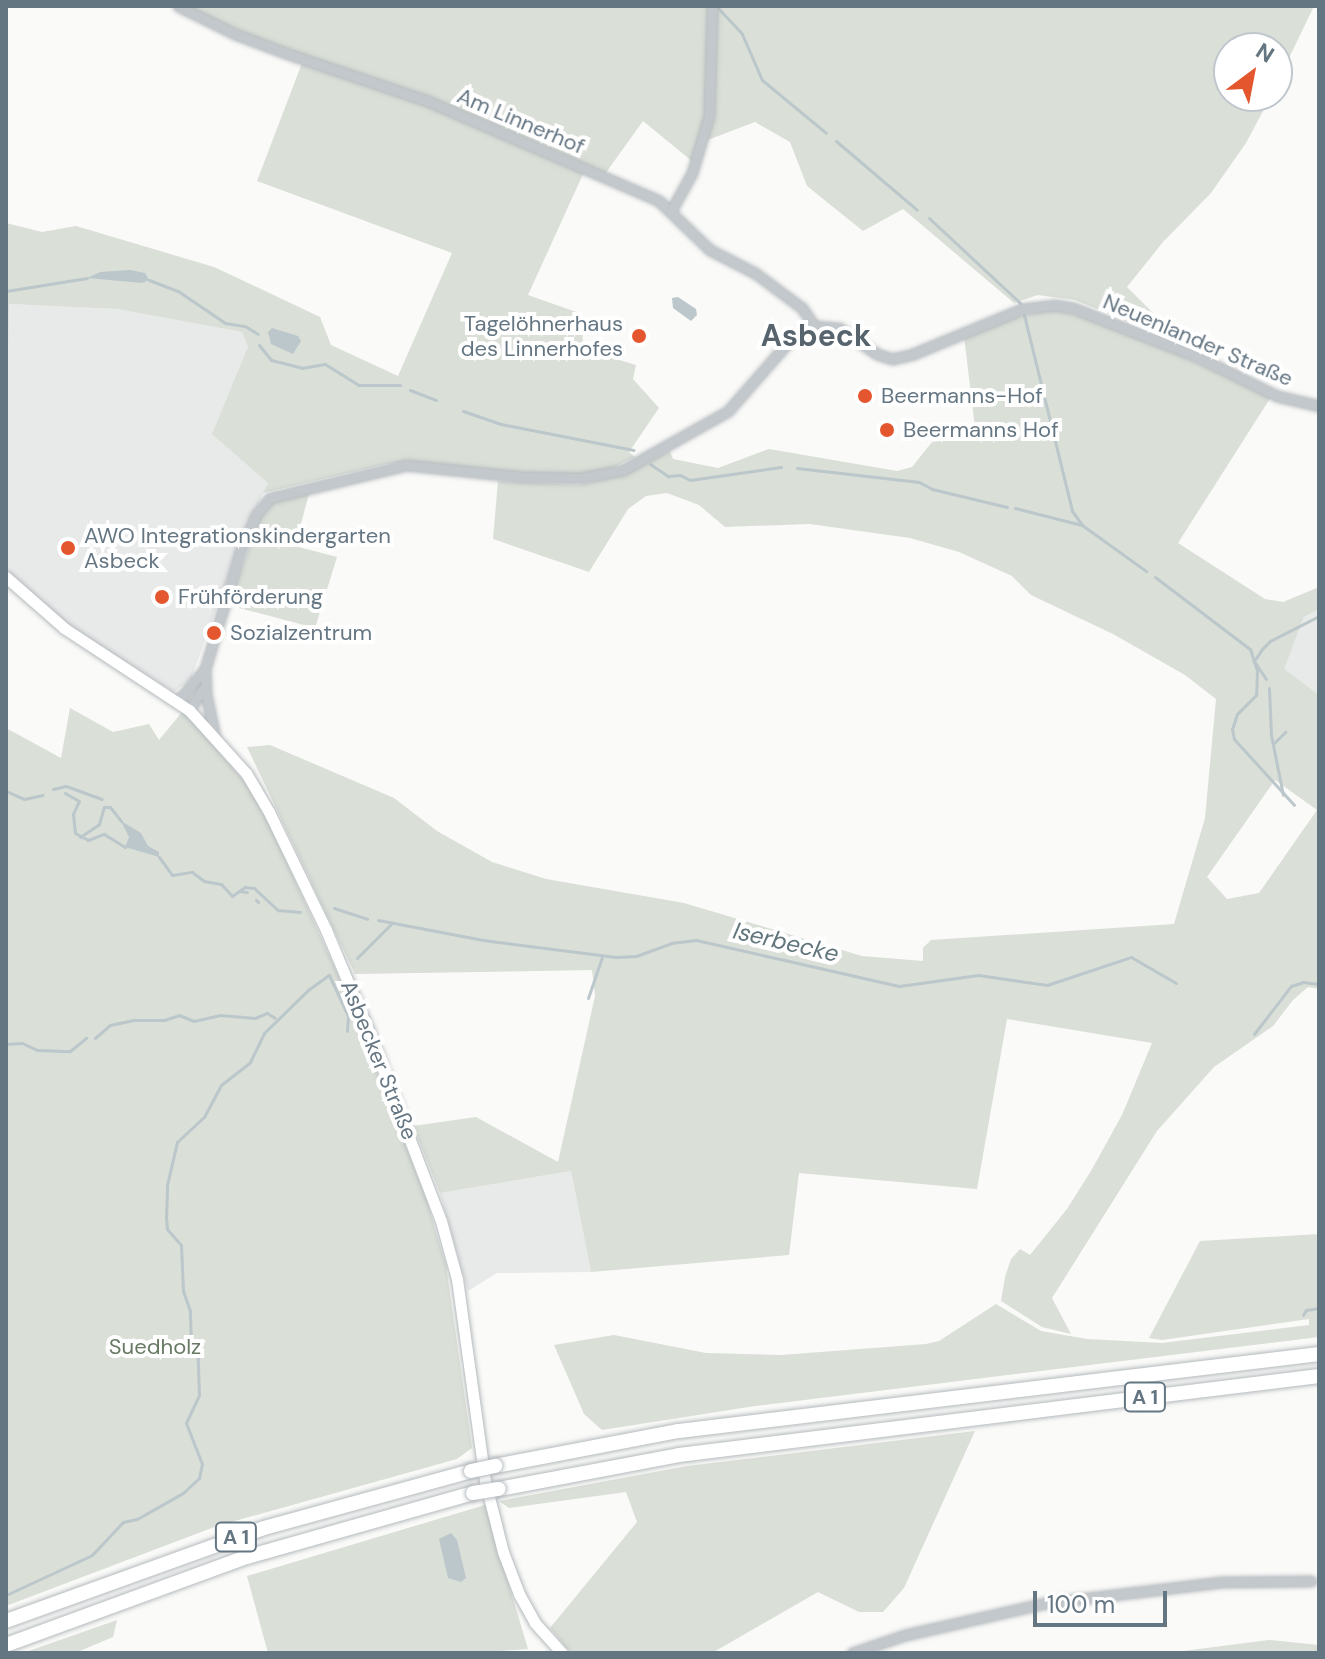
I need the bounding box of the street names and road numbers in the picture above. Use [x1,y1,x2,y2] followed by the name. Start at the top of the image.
[453,82,589,160] street label: Am Linnerhof
[1099,288,1297,392] street label: Neuenlander Straße
[335,976,423,1144] street label: Asbecker Straße
[1123,1381,1167,1413] road number: A 1
[214,1521,258,1553] road number: A 1

